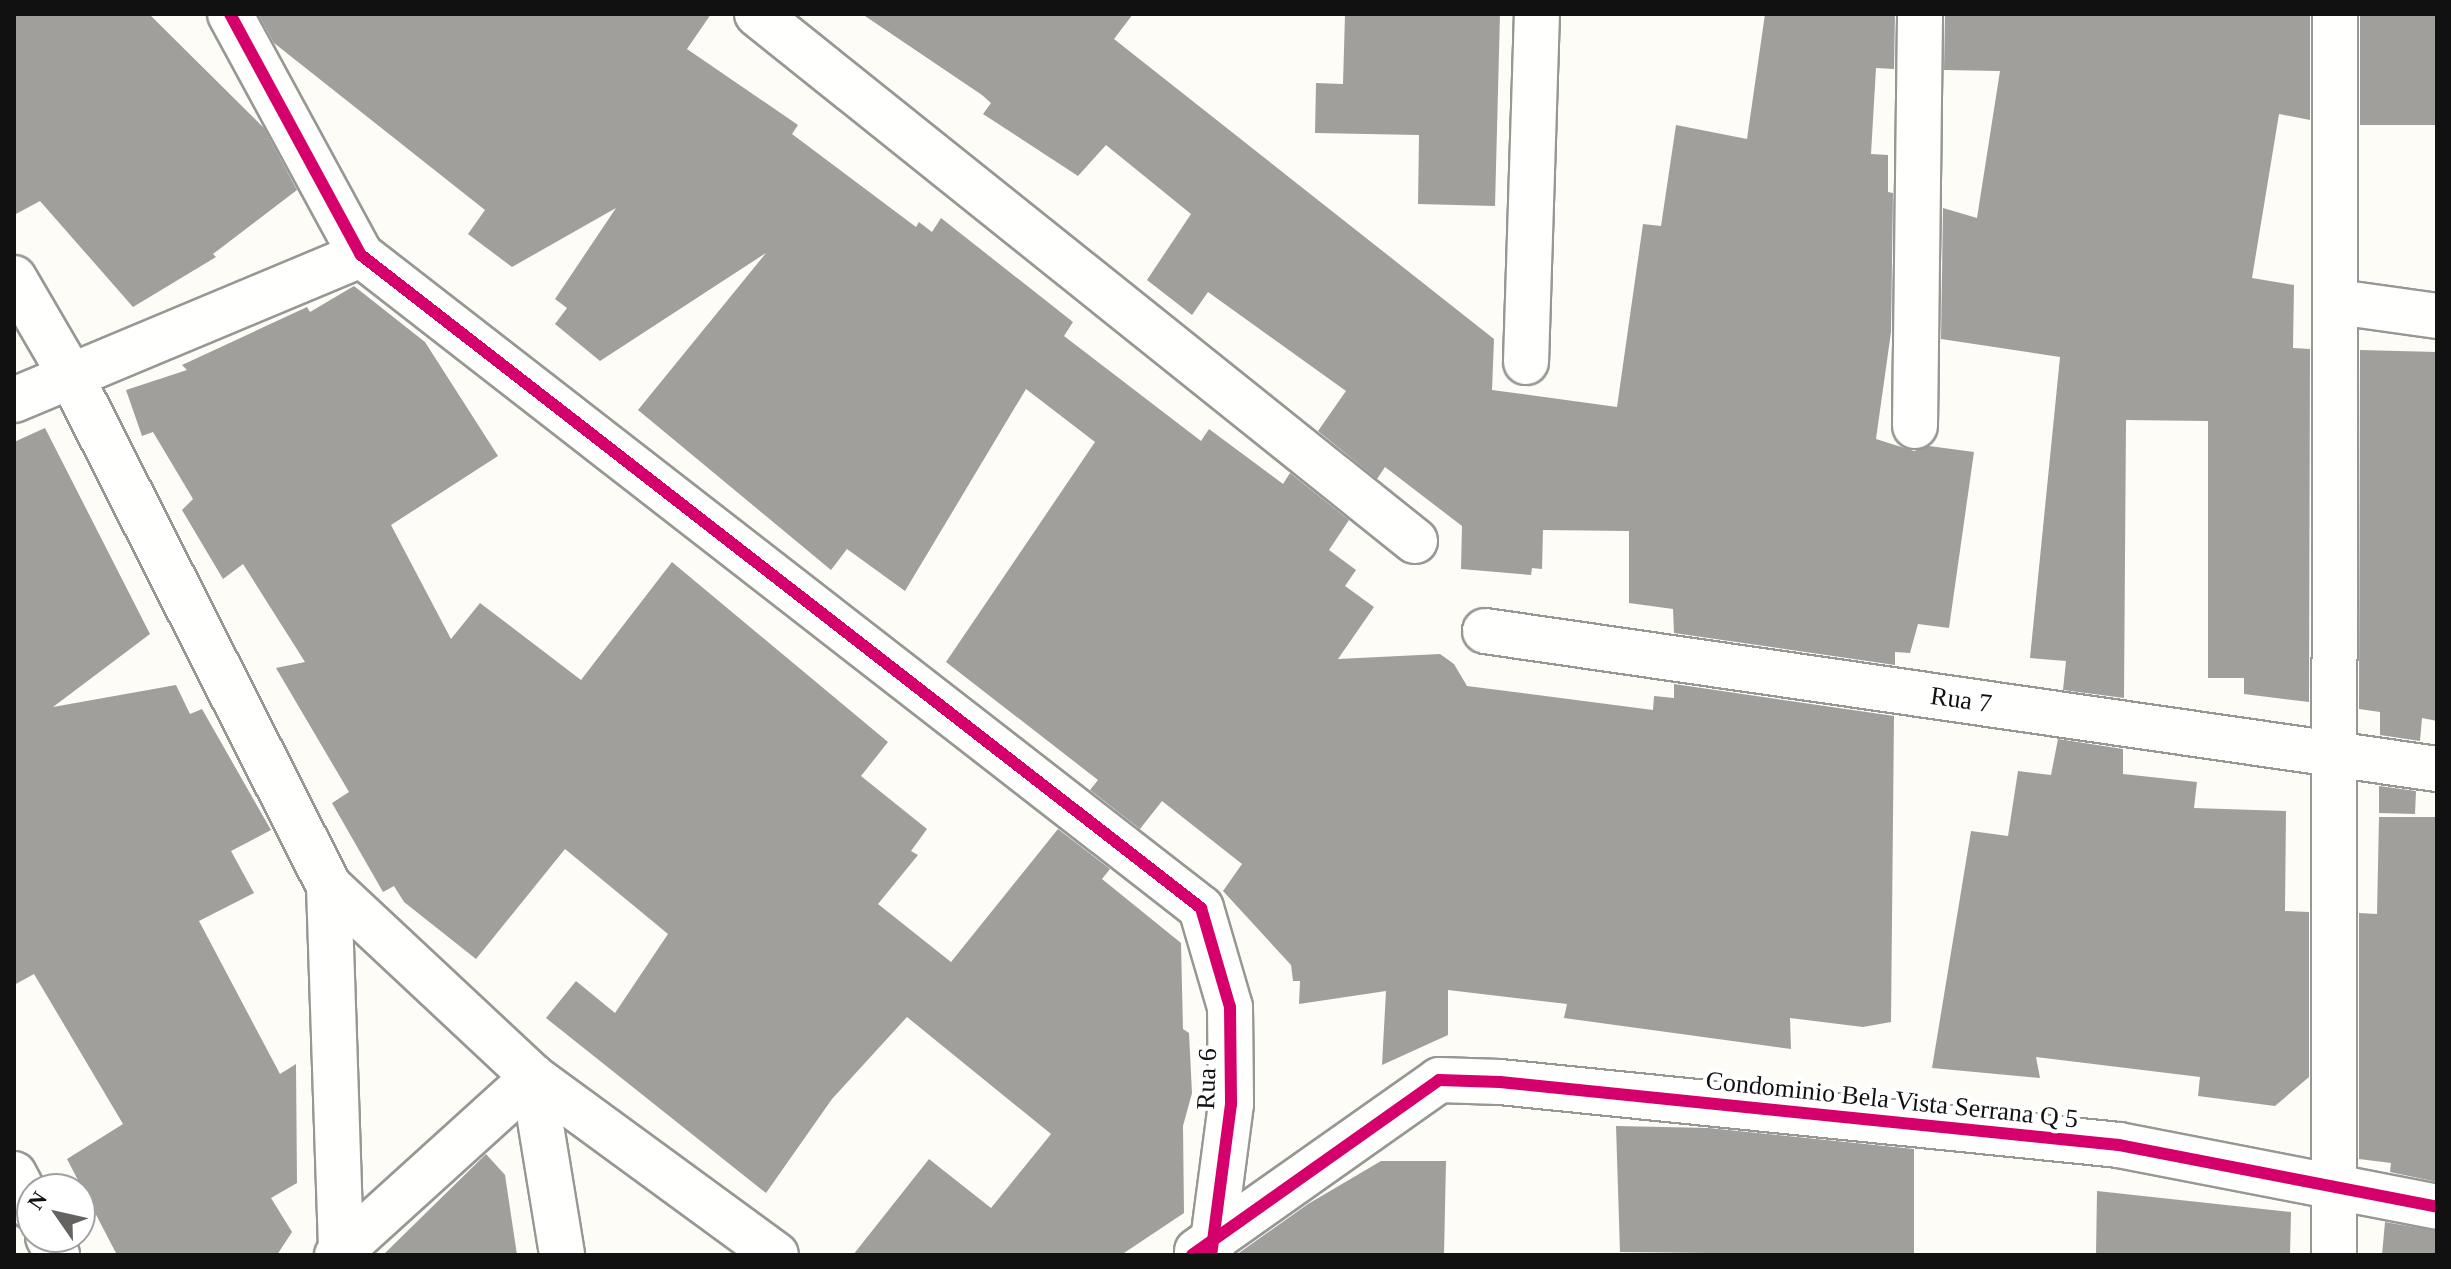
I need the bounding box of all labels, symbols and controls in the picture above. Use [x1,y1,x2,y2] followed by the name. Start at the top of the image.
[1928,680,1994,720] street label: Rua 7
[1190,1048,1224,1110] street label: Rua 6
[1704,1065,2080,1135] street label: Condominio Bela Vista Serrana Q 5
[16,1173,96,1253] north arrow
[23,1187,52,1214] text: N

